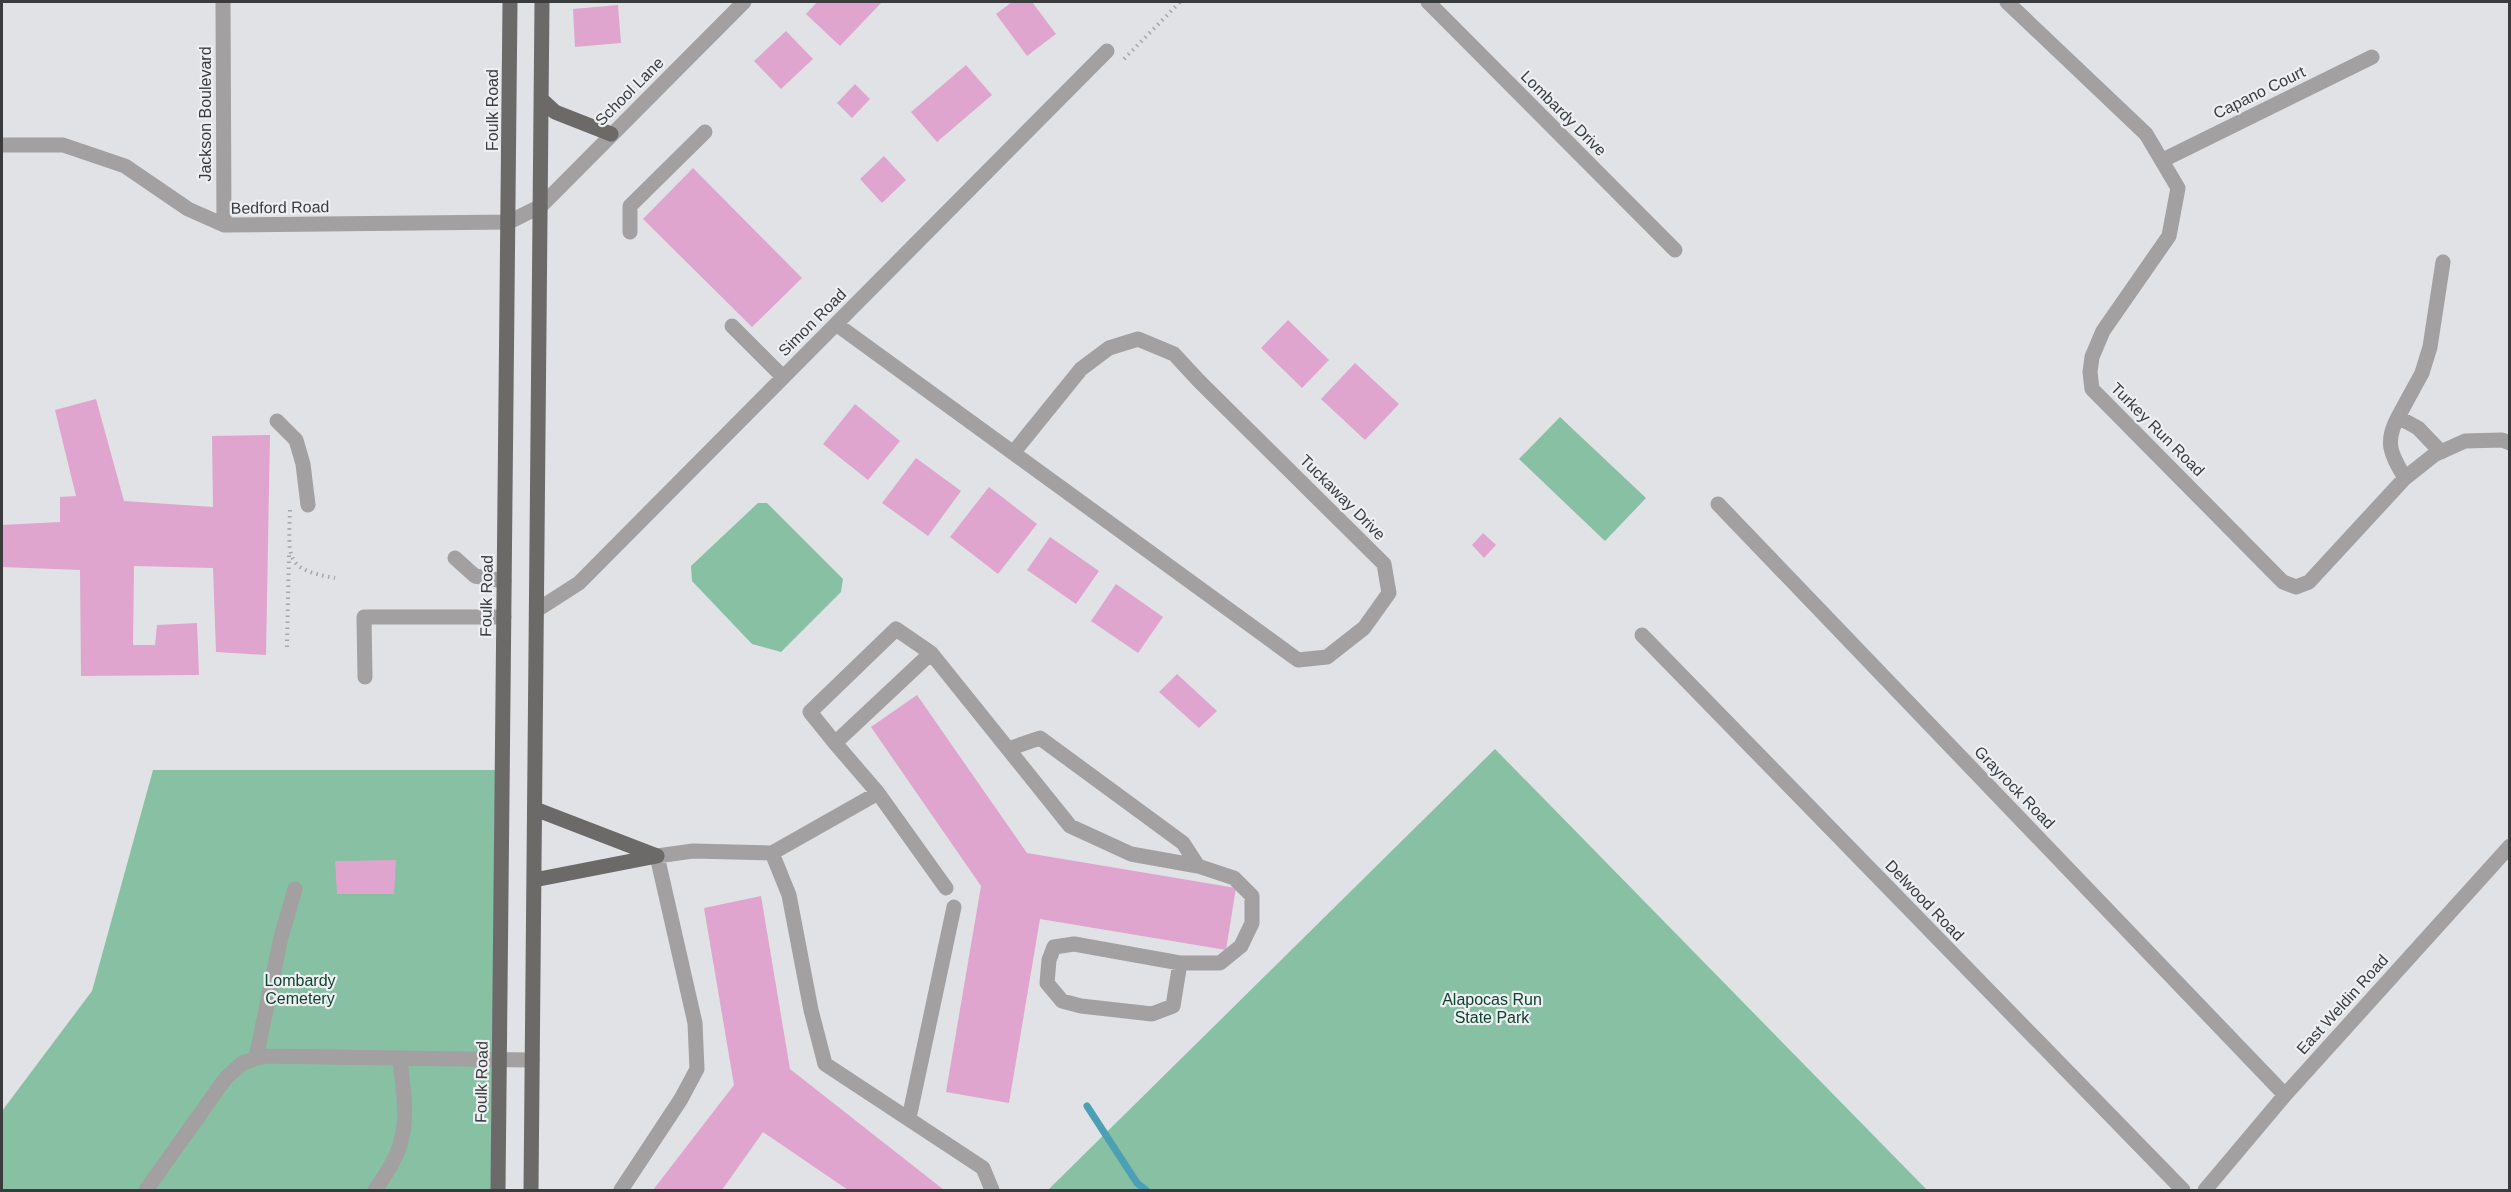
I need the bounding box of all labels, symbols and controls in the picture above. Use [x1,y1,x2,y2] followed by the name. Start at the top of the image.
[197,46,214,182] street label: Jackson Boulevard
[592,54,667,129] street label: School Lane
[2211,63,2308,122] street label: Capano Court
[1518,67,1610,159] street label: Lombardy Drive
[484,69,501,151] street label: Foulk Road
[231,198,330,217] street label: Bedford Road
[775,285,849,359] street label: Simon Road
[2108,379,2208,479] street label: Turkey Run Road
[1297,451,1389,543] street label: Tuckaway Drive
[477,555,496,637] street label: Foulk Road
[1971,743,2058,832] street label: Grayrock Road
[1882,857,1967,944] street label: Delwood Road
[2293,951,2391,1058] street label: East Weldin Road
[264,972,336,1007] park label: Lombardy Cemetery
[1442,991,1542,1026] park label: Alapocas Run State Park
[472,1041,491,1123] street label: Foulk Road

